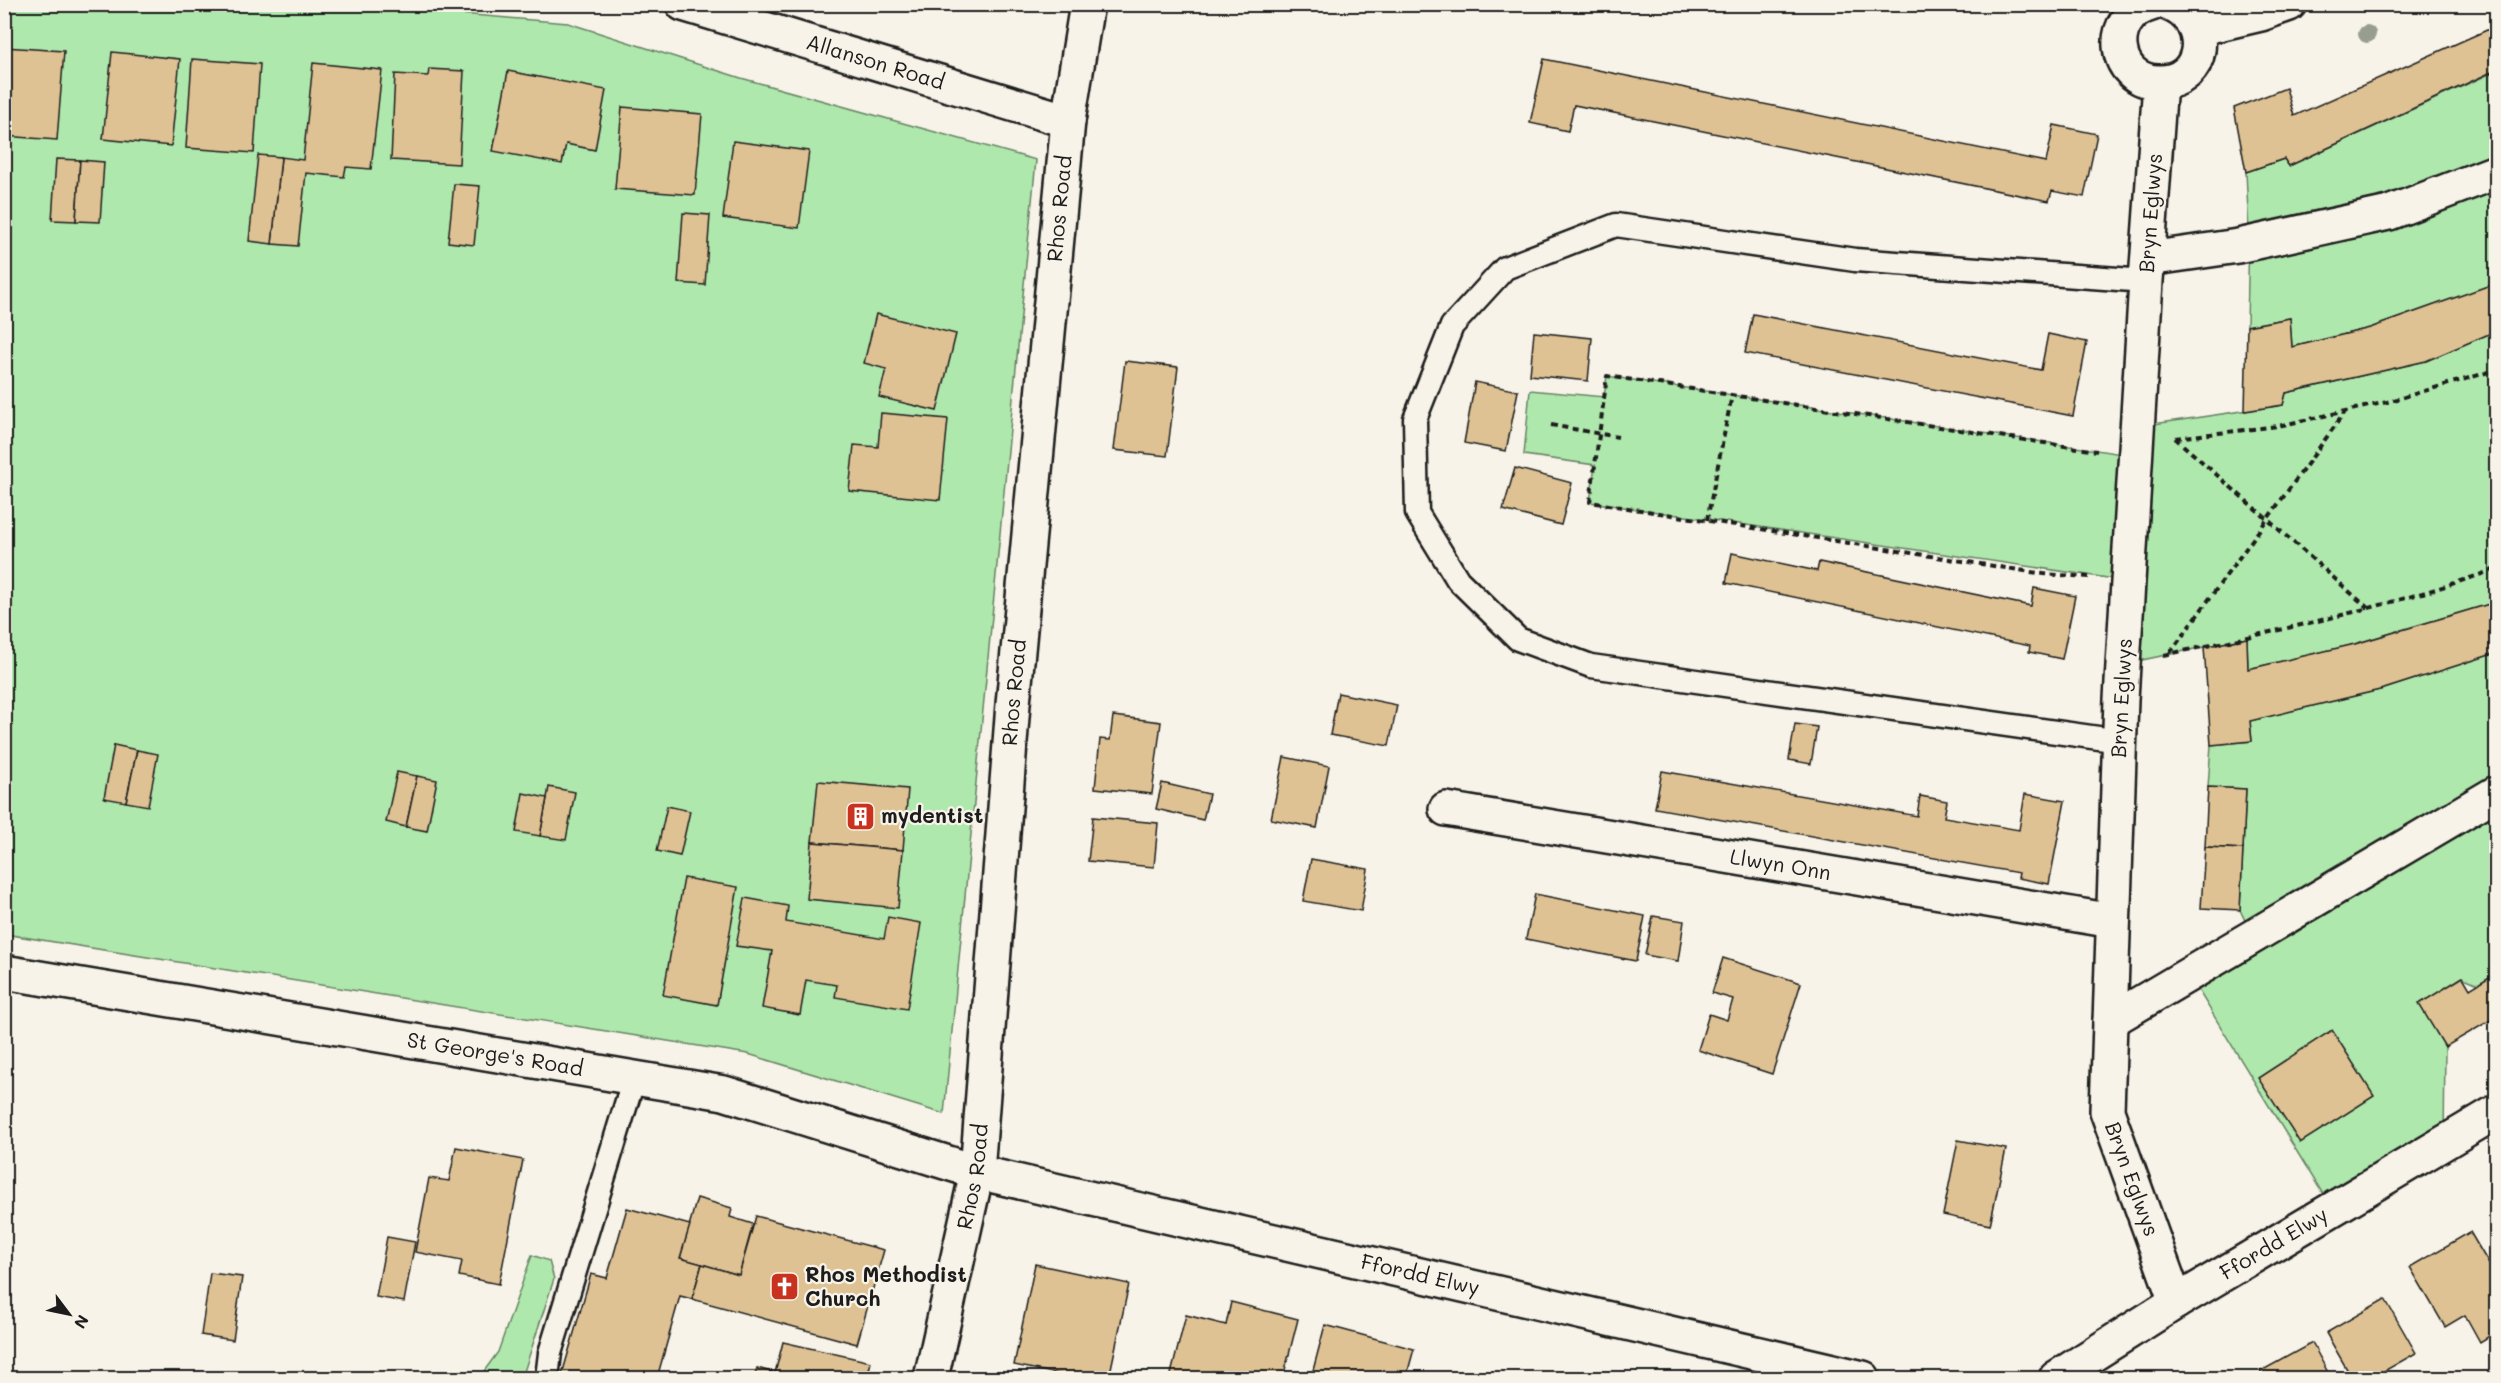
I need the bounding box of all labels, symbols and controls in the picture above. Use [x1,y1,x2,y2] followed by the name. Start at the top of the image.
[803,27,948,95] street label: Allanson Road
[2132,152,2167,274] street label: Bryn Eglwys
[1040,154,1077,263] street label: Rhos Road
[2104,637,2137,758] street label: Bryn Eglwys
[995,638,1031,747] street label: Rhos Road
[844,800,876,832] building icon: mydentist
[881,801,983,829] place label: mydentist
[1728,842,1833,885] street label: Llwyn Onn
[405,1025,586,1081] street label: St George's Road
[2100,1118,2166,1240] street label: Bryn Eglwys
[950,1123,993,1232] street label: Rhos Road
[2214,1200,2332,1285] street label: Ffordd Elwy
[1358,1247,1482,1300] street label: Ffordd Elwy
[805,1260,967,1311] place label: Rhos Methodist Church
[768,1271,800,1303] church icon: Rhos Methodist Church
[39,1284,99,1344] north arrow
[70,1311,94,1333] text: N

